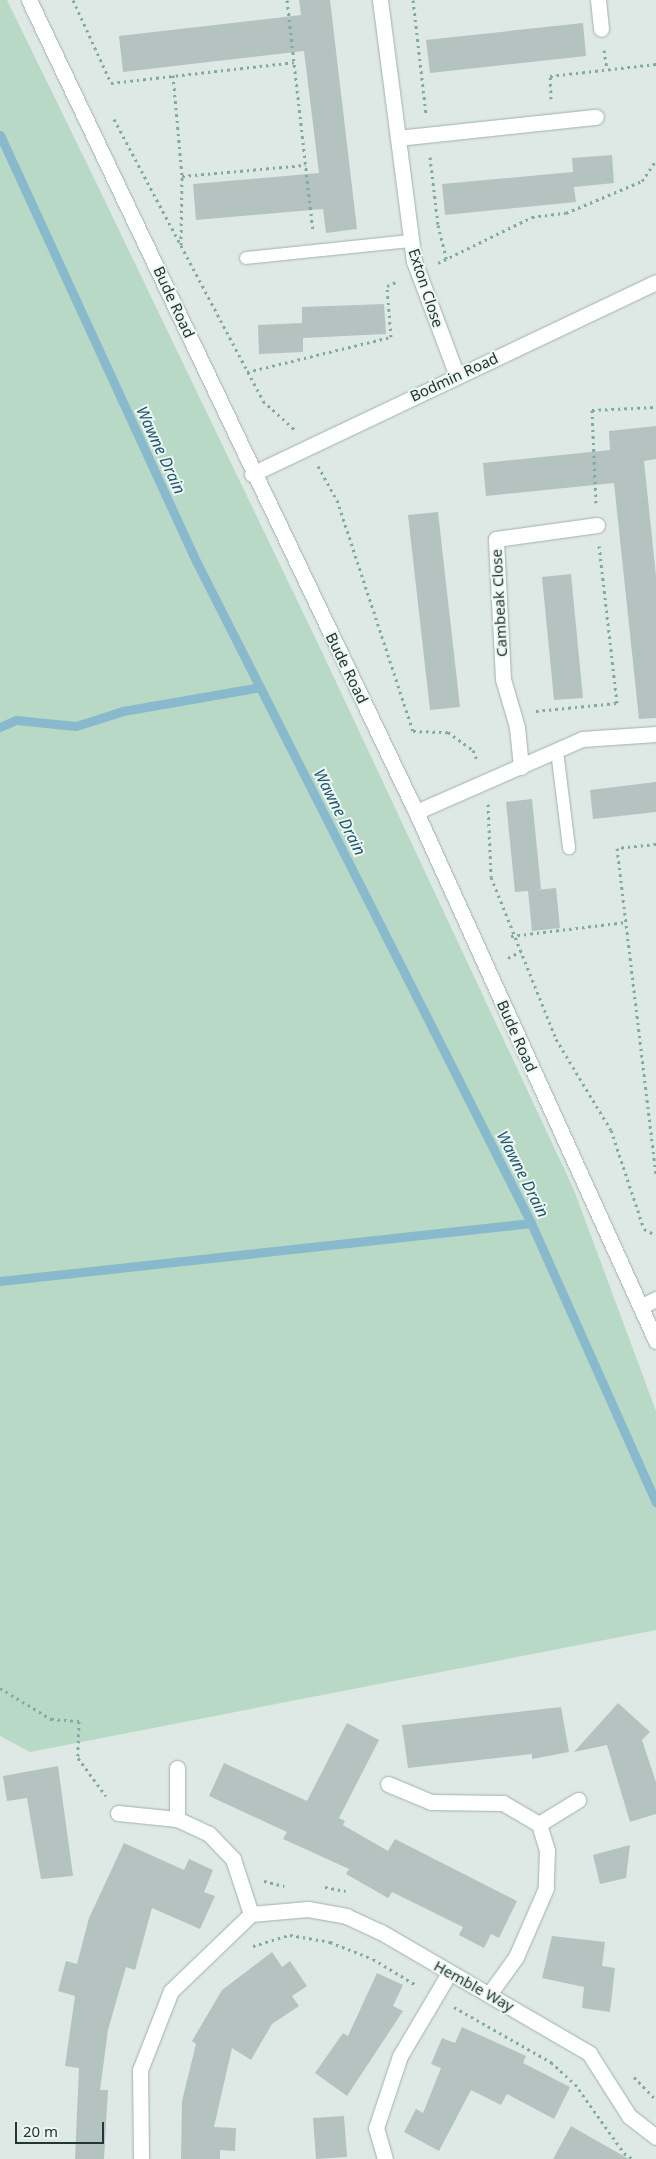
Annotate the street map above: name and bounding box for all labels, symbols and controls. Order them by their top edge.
street label: Exton Close [405,246,447,330]
street label: Bude Road [150,263,198,341]
street label: Bodmin Road [407,349,501,405]
water label: Wawne Drain [132,403,190,497]
street label: Cambeak Close [487,549,511,657]
street label: Bude Road [322,630,372,706]
water label: Wawne Drain [310,765,370,859]
street label: Bude Road [493,997,541,1075]
water label: Wawne Drain [493,1127,553,1221]
street label: Hemble Way [431,1957,517,2015]
scale bar [18,2112,106,2144]
text: 20 m [23,2121,58,2141]

